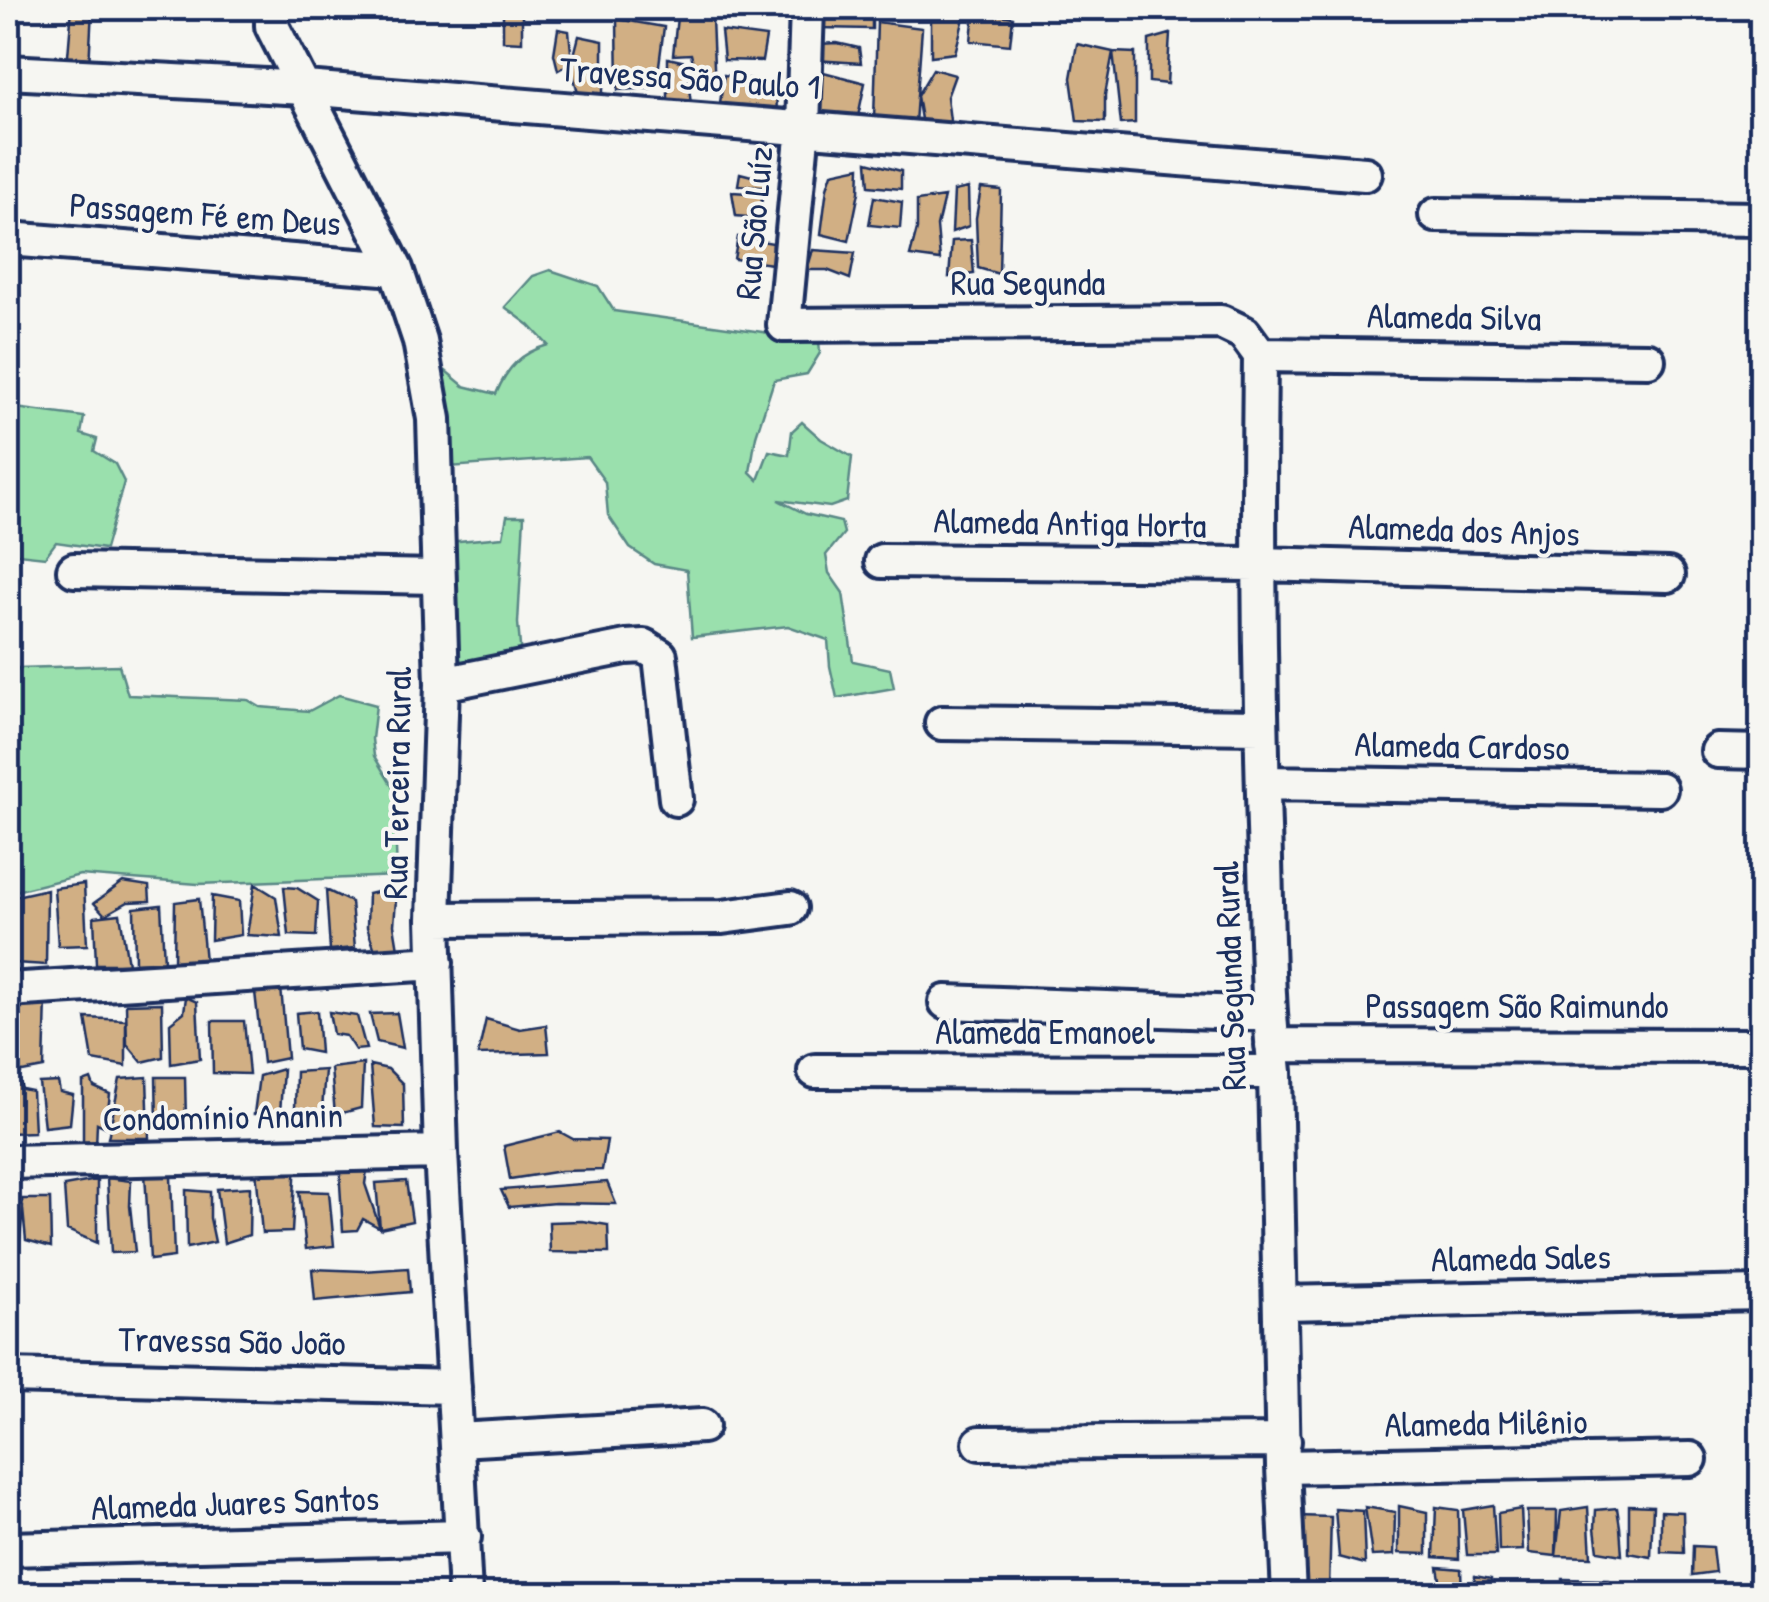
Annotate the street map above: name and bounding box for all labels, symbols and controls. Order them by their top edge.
street label: Travessa São Paulo 1 [558,45,822,110]
street label: Rua São Luíz [723,144,784,301]
street label: Passagem Fé em Deus [68,181,342,246]
street label: Rua Segunda [951,259,1105,306]
street label: Alameda Silva [1367,291,1542,342]
street label: Alameda Antiga Horta [933,497,1207,548]
street label: Alameda dos Anjos [1348,502,1580,557]
street label: Rua Terceira Rural [371,666,422,900]
street label: Alameda Cardoso [1354,720,1570,771]
street label: Rua Segunda Rural [1202,860,1257,1091]
street label: Passagem São Raimundo [1365,982,1669,1029]
street label: Alameda Emanoel [935,1008,1155,1055]
street label: Condomínio Ananin [102,1091,344,1142]
street label: Alameda Sales [1431,1232,1611,1283]
street label: Travessa São João [118,1315,346,1366]
street label: Alameda Milênio [1384,1397,1588,1448]
street label: Alameda Juares Santos [90,1474,380,1531]

